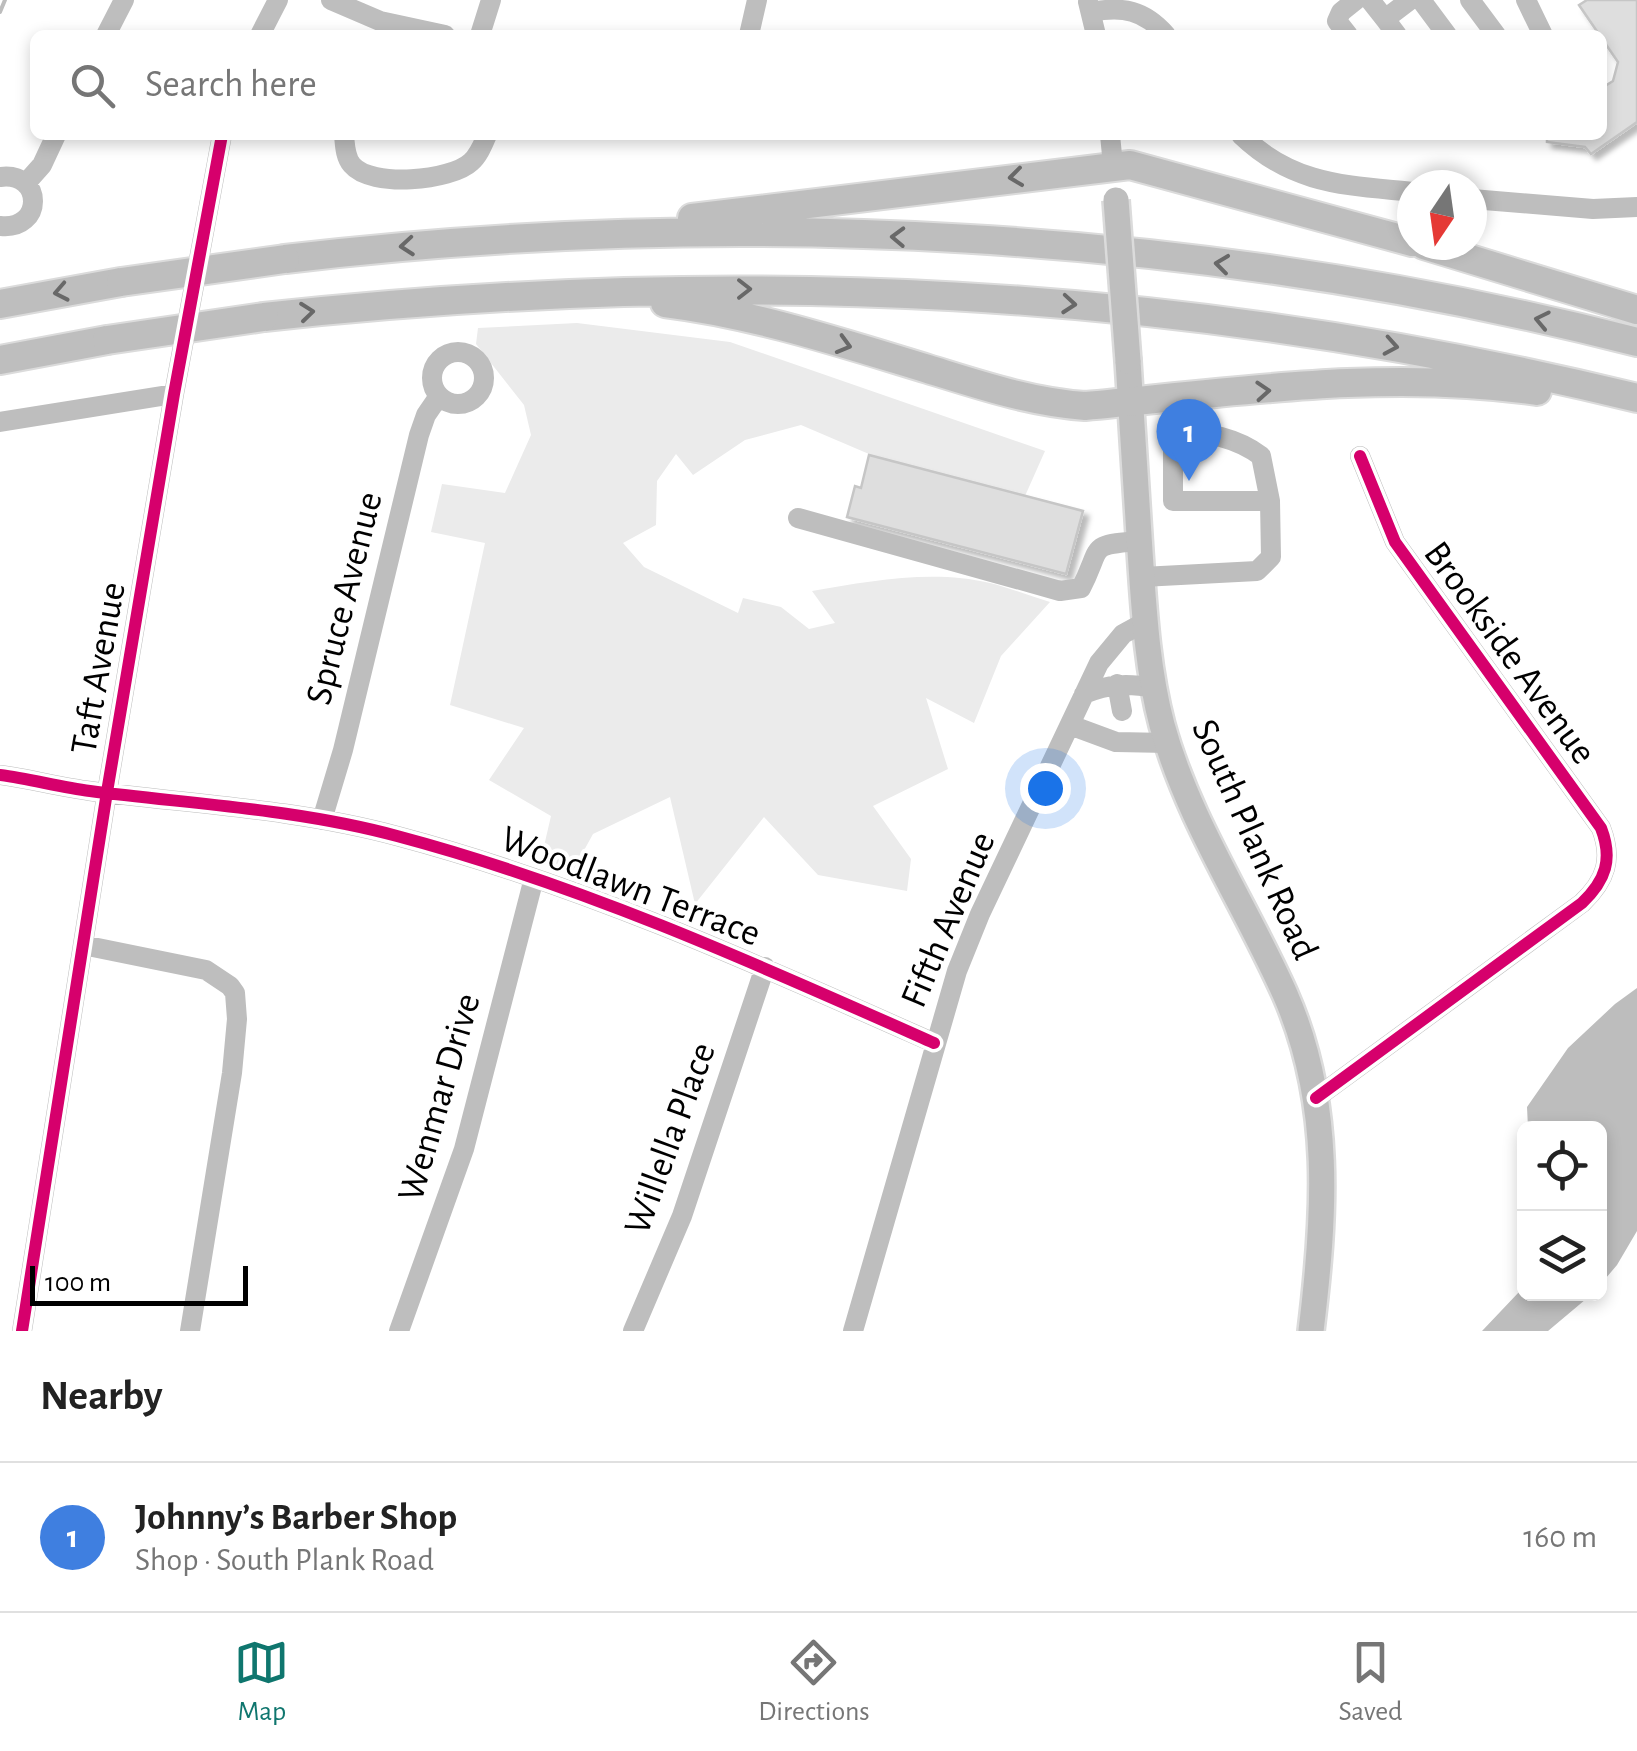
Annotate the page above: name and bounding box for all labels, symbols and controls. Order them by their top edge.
search box [30,30,1607,140]
icon: search [65,58,120,113]
text: Search here [145,66,317,104]
one-way arrow [1008,166,1024,187]
north arrow [1397,170,1487,260]
one-way arrow [890,226,906,247]
one-way arrow [399,235,415,257]
one-way arrow [1214,254,1230,275]
one-way arrow [736,278,752,299]
one-way arrow [52,281,69,302]
one-way arrow [1061,292,1077,314]
one-way arrow [299,302,315,323]
one-way arrow [1534,311,1551,332]
one-way arrow [835,333,852,354]
one-way arrow [1382,335,1399,356]
one-way arrow [1255,380,1271,402]
pin: 1 [1156,398,1222,481]
street label: Spruce Avenue [300,488,390,709]
street label: Brookside Avenue [1416,535,1602,771]
street label: Taft Avenue [65,579,133,757]
street label: South Plank Road [1184,714,1324,966]
your location [1020,763,1071,814]
street label: Woodlawn Terrace [495,820,765,954]
street label: Fifth Avenue [895,827,1003,1013]
street label: Wenmar Drive [392,989,488,1206]
street label: Willella Place [619,1038,723,1240]
map controls [1517,1121,1607,1301]
button: locate [1517,1121,1607,1211]
button: layers [1517,1211,1607,1301]
scale bar [30,1261,248,1306]
text: 100 m [45,1269,111,1297]
text: Nearby [40,1375,163,1417]
text: Johnny’s Barber Shop [135,1499,457,1537]
text: 1 [67,1521,78,1553]
text: 160 m [1523,1521,1597,1553]
text: Shop · South Plank Road [135,1544,434,1576]
tab: Map [234,1635,289,1729]
tab: Directions [758,1635,870,1729]
tab: Saved [1339,1635,1403,1729]

